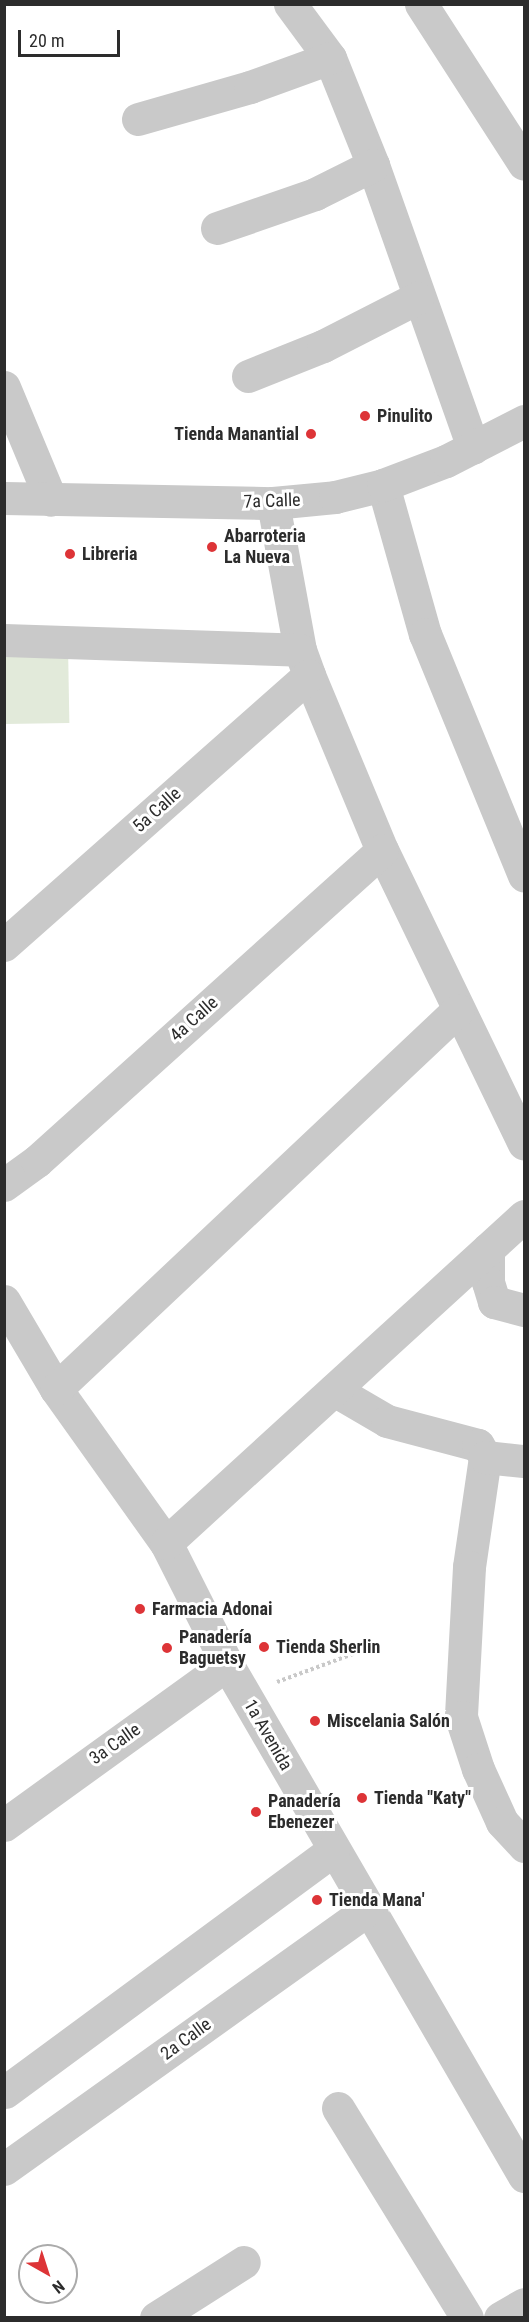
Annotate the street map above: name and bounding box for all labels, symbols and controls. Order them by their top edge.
scale bar [21,18,123,56]
text: 20 m [29,30,64,51]
place label: Pinulito [377,405,433,427]
marker: Pinulito [358,409,372,423]
place label: Tienda Manantial [174,423,299,445]
marker: Tienda Manantial [304,427,318,441]
street label: 7a Calle [243,489,301,513]
place label: Abarroteria La Nueva [224,526,306,568]
marker: Abarroteria La Nueva [205,540,219,554]
place label: Libreria [82,543,137,565]
marker: Libreria [63,547,77,561]
street label: 5a Calle [129,783,185,837]
street label: 4a Calle [166,992,222,1046]
place label: Farmacia Adonai [152,1598,272,1620]
marker: Farmacia Adonai [133,1602,147,1616]
place label: Panadería Baguetsy [179,1627,252,1670]
place label: Tienda Sherlin [276,1636,380,1658]
marker: Tienda Sherlin [257,1640,271,1654]
marker: Panadería Baguetsy [160,1641,174,1655]
street label: 1a Avenida [239,1696,297,1774]
place label: Miscelania Salón [327,1710,450,1732]
marker: Miscelania Salón [308,1714,322,1728]
street label: 3a Calle [85,1719,145,1769]
place label: Tienda "Katy" [374,1787,471,1809]
place label: Panadería Ebenezer [268,1791,341,1834]
marker: Tienda "Katy" [355,1791,369,1805]
marker: Panadería Ebenezer [249,1805,263,1819]
place label: Tienda Mana' [329,1889,425,1911]
marker: Tienda Mana' [310,1893,324,1907]
street label: 2a Calle [157,2013,215,2065]
north arrow [18,2244,78,2304]
text: N [49,2276,68,2297]

